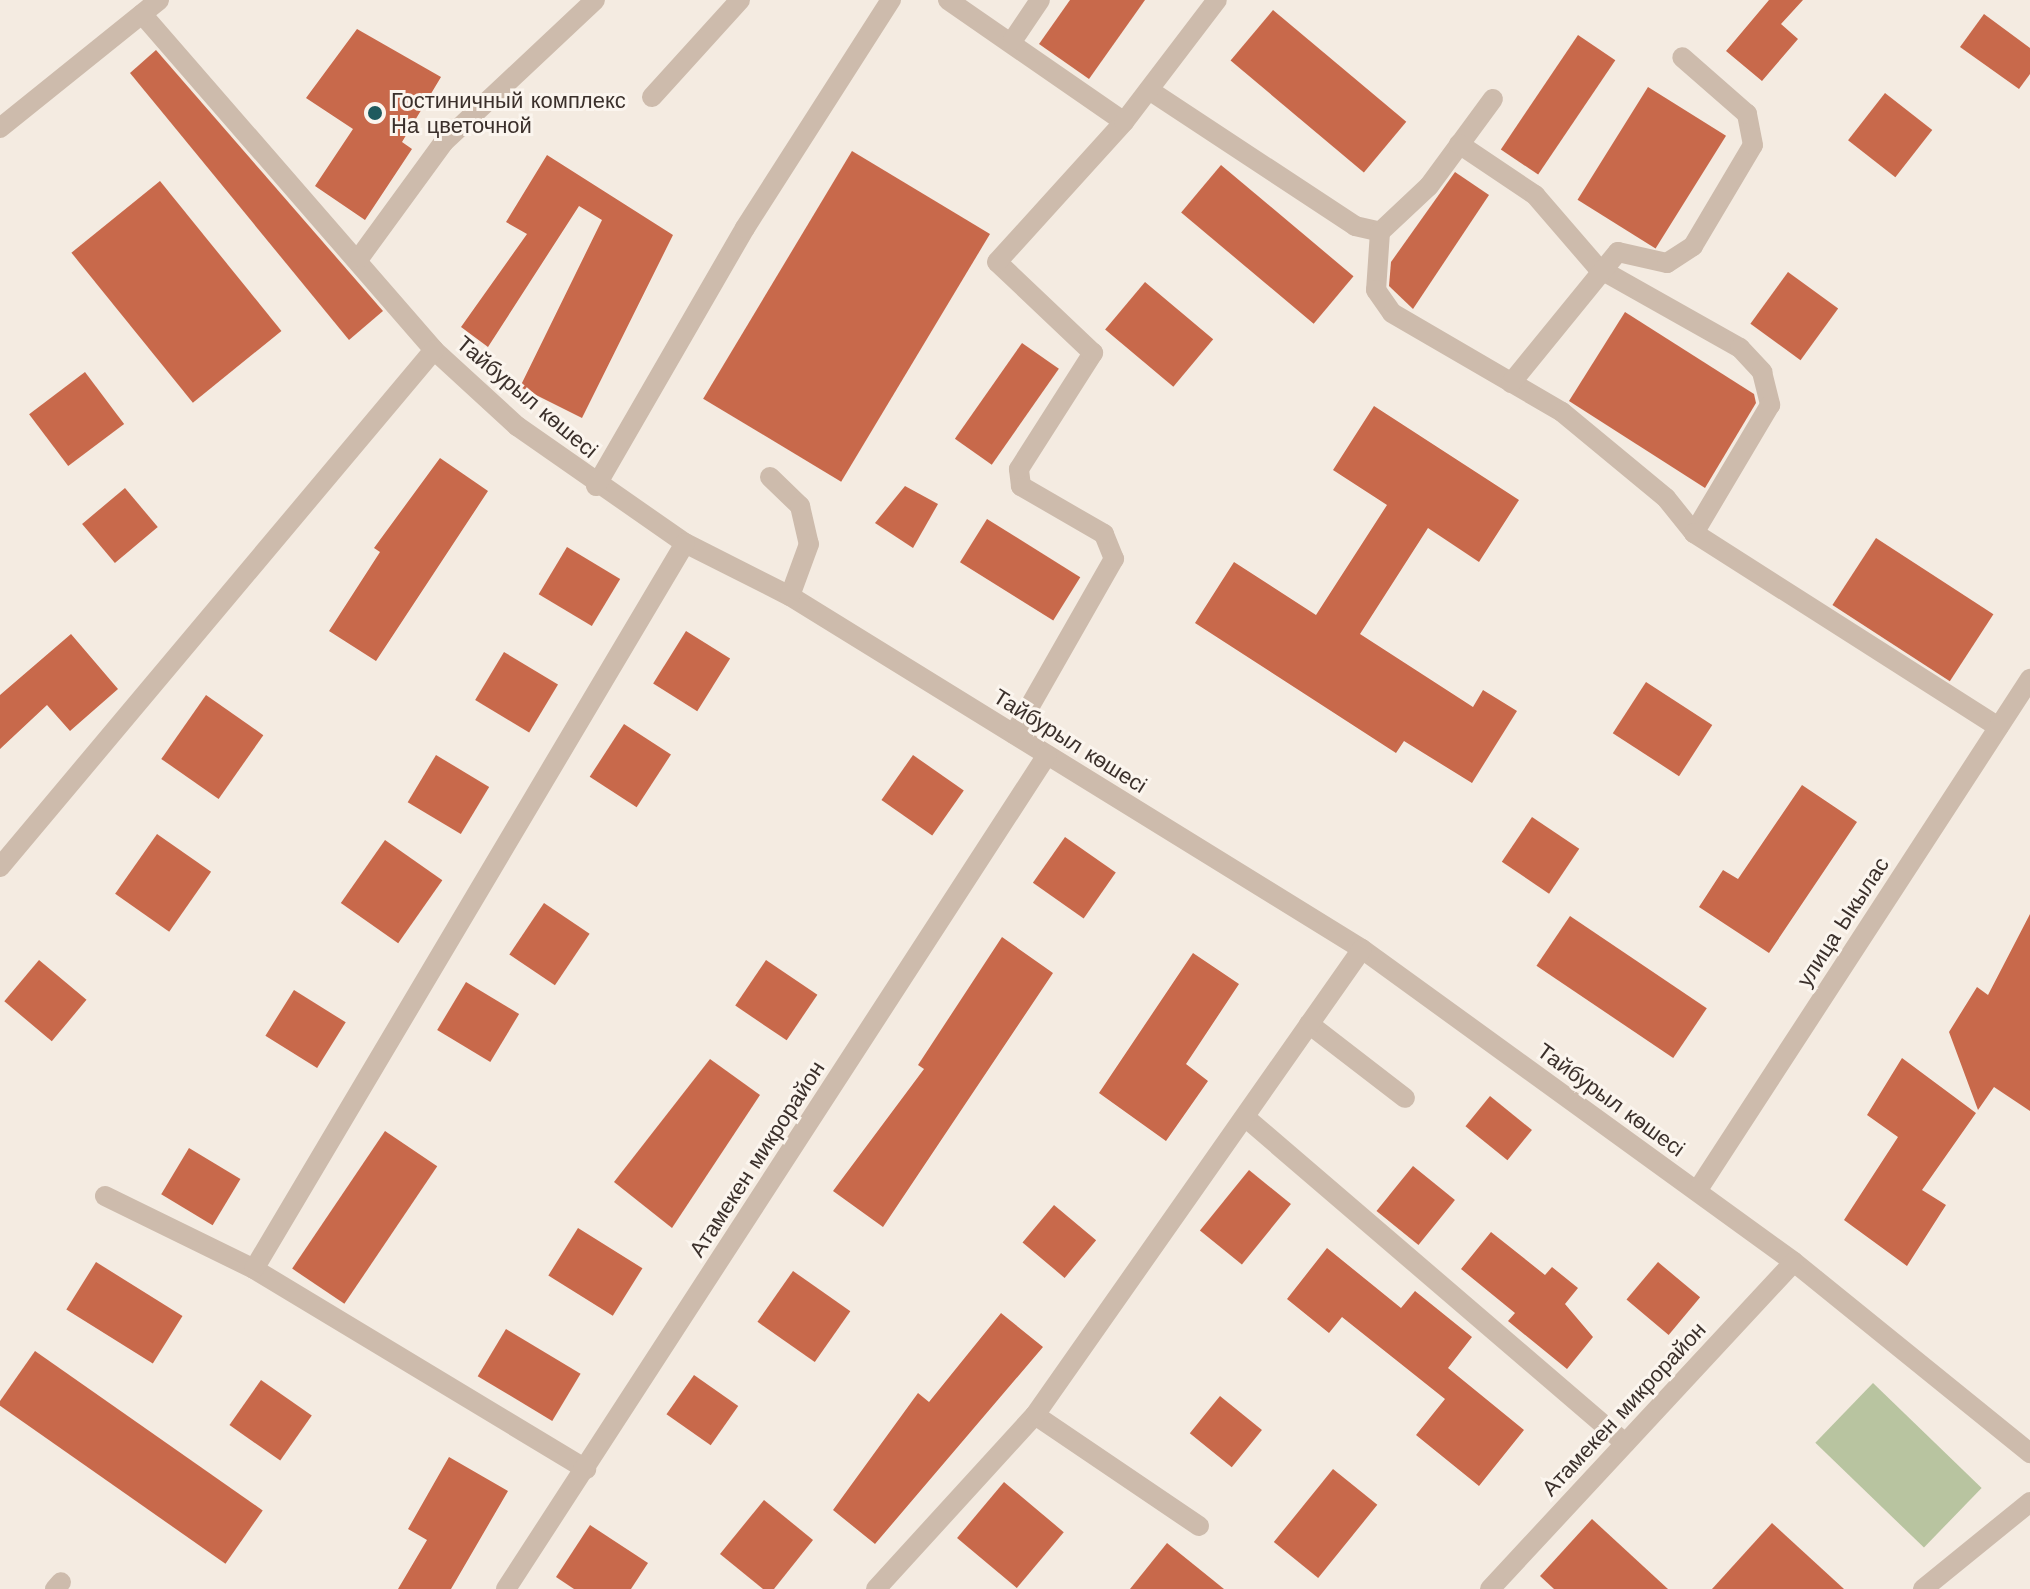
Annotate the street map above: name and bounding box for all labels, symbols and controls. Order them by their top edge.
place label: Гостиничный комплекс На цветочной [391,87,626,138]
marker: Гостиничный комплекс На цветочной [366,104,384,122]
street label: Тайбурыл көшесі [451,330,603,464]
street label: Тайбурыл көшесі [988,683,1152,799]
street label: улица Ыкылас [1791,852,1895,992]
street label: Тайбурыл көшесі [1532,1038,1690,1162]
street label: Атамекен микрорайон [684,1056,830,1262]
street label: Атамекен микрорайон [1537,1317,1711,1501]

